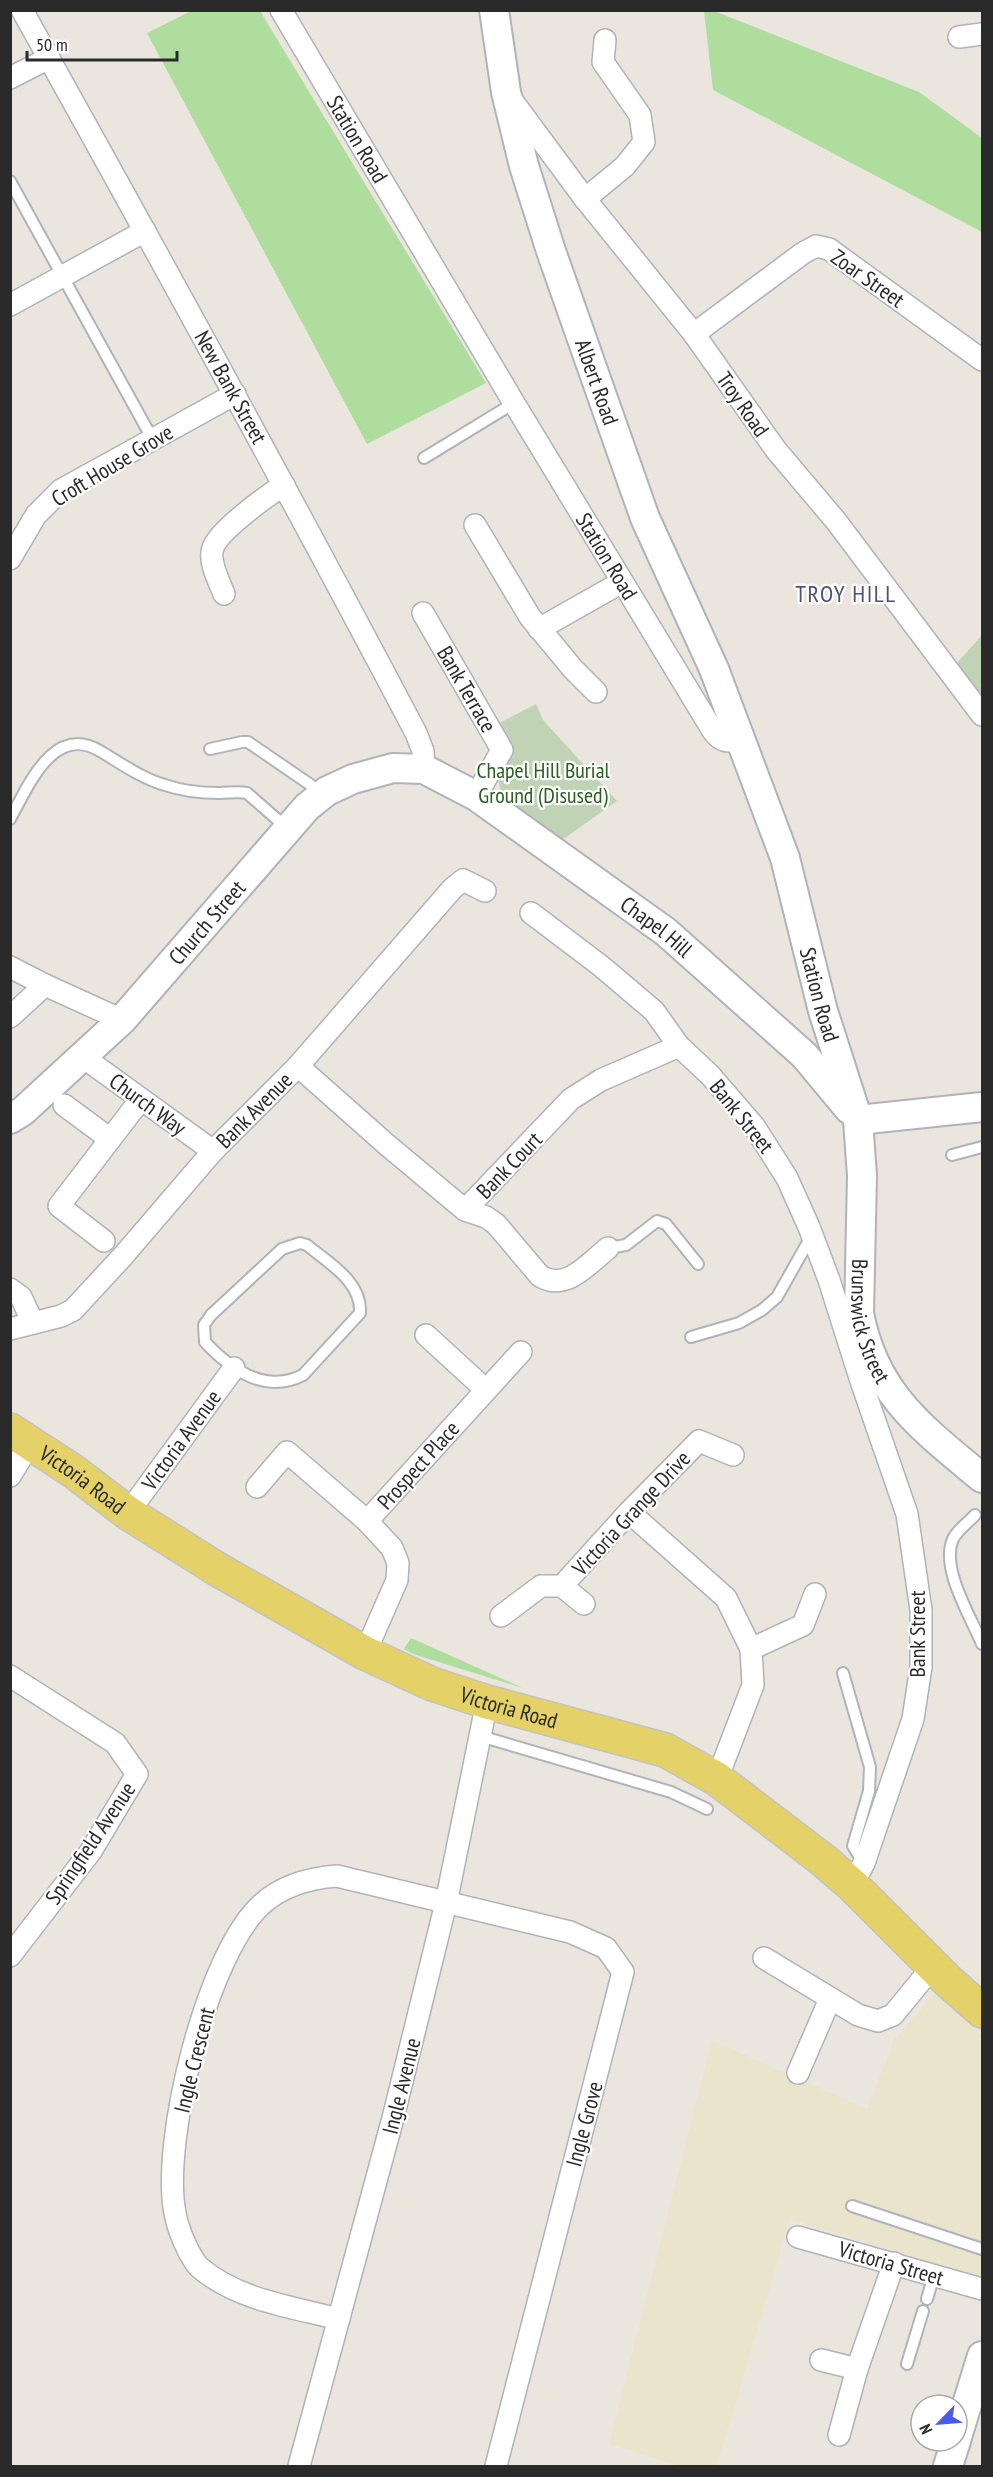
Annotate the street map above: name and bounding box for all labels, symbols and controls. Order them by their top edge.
scale bar [27,24,177,62]
text: 50 m [36,33,68,56]
street label: Station Road [321,90,394,188]
street label: Zoar Street [826,243,910,313]
street label: New Bank Street [188,326,274,448]
street label: Albert Road [569,335,625,429]
street label: Troy Road [711,366,775,442]
street label: Croft House Grove [46,418,178,512]
street label: Station Road [570,508,644,605]
district label: TROY HILL [795,578,897,609]
street label: Bank Terrace [431,641,503,737]
park label: Chapel Hill Burial Ground (Disused) [476,756,610,809]
street label: Church Street [162,874,251,971]
street label: Chapel Hill [615,890,699,964]
street label: Station Road [794,944,846,1045]
street label: Bank Avenue [210,1066,298,1154]
street label: Church Way [104,1067,193,1142]
street label: Bank Street [704,1073,780,1159]
street label: Bank Court [470,1126,548,1204]
street label: Brunswick Street [845,1259,897,1388]
street label: Victoria Avenue [135,1384,227,1497]
street label: Prospect Place [371,1415,465,1515]
street label: Victoria Road [33,1438,131,1520]
street label: Victoria Grange Drive [565,1445,696,1582]
street label: Bank Street [903,1590,931,1678]
street label: Victoria Road [456,1680,561,1734]
street label: Springfield Avenue [39,1776,141,1910]
street label: Ingle Crescent [167,2004,221,2116]
street label: Ingle Avenue [376,2035,426,2137]
street label: Ingle Grove [559,2078,609,2170]
street label: Victoria Street [834,2234,947,2291]
north arrow [909,2393,969,2453]
text: N [915,2421,936,2437]

